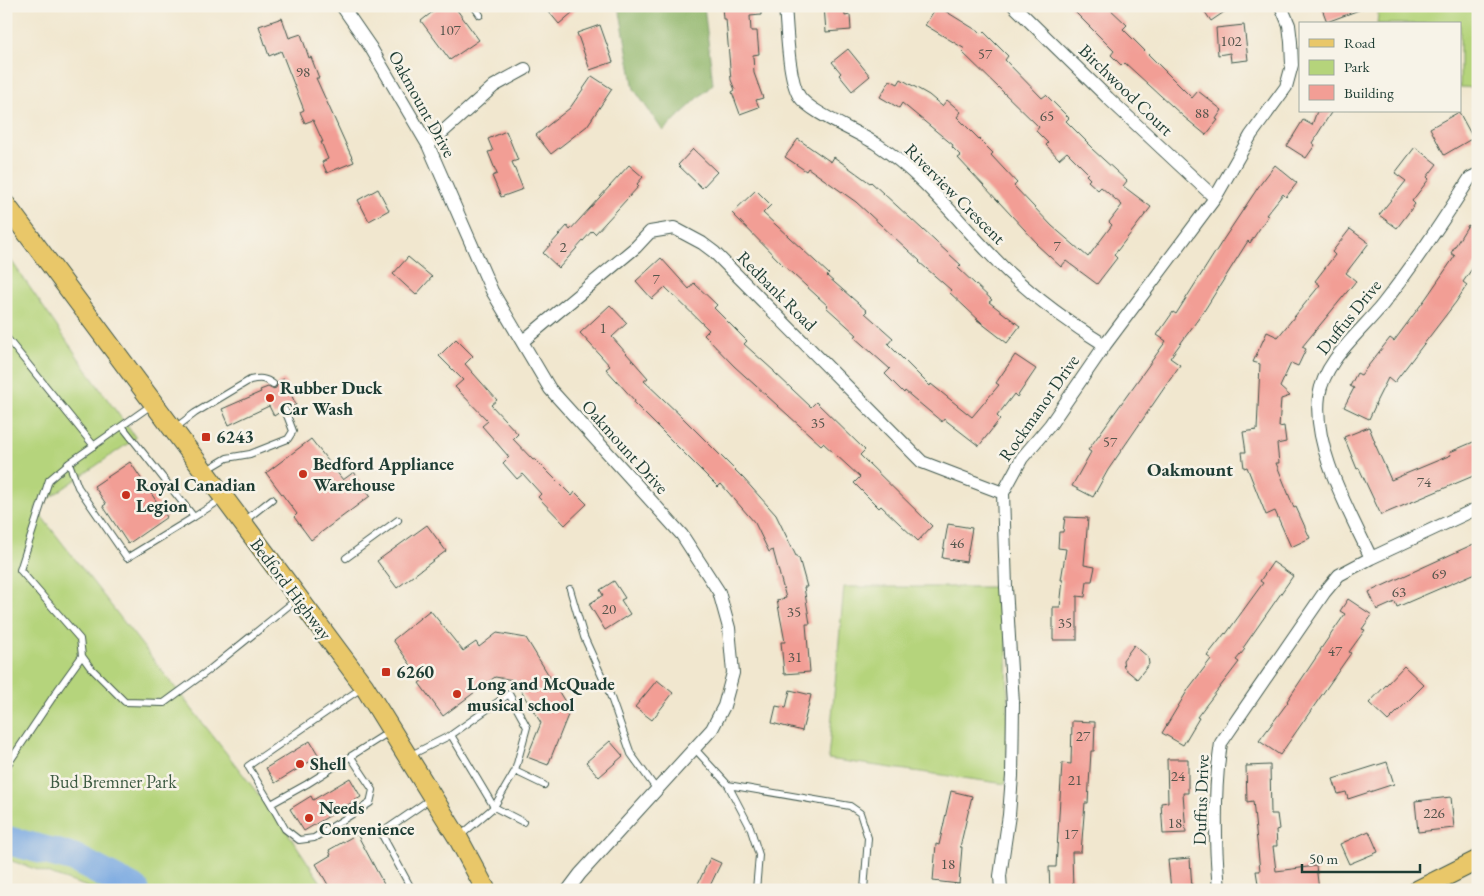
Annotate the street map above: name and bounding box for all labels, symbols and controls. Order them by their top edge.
house number: 107 [439,20,462,39]
legend [1299,22,1462,112]
house number: 102 [1220,31,1243,50]
text: Road [1344,33,1376,52]
street label: Birchwood Court [1074,39,1179,141]
house number: 57 [978,44,993,63]
street label: Oakmount Drive [384,46,461,161]
text: Park [1344,57,1371,76]
house number: 98 [296,62,310,81]
text: Building [1344,83,1394,102]
house number: 88 [1195,103,1209,122]
house number: 65 [1040,106,1054,125]
street label: Riverview Crescent [900,138,1011,249]
house number: 7 [1053,236,1061,255]
house number: 2 [559,237,567,256]
street label: Redbank Road [732,246,823,336]
house number: 7 [652,269,660,288]
street label: Duffus Drive [1311,274,1386,359]
house number: 1 [599,318,607,337]
street label: Rockmanor Drive [993,350,1084,466]
place label: Rubber Duck Car Wash [280,376,384,420]
marker: Rubber Duck Car Wash [264,392,276,404]
street label: Oakmount Drive [577,395,674,499]
house number: 35 [811,413,825,432]
place label: 6243 [216,425,254,448]
marker: 6243 [200,431,212,443]
house number: 57 [1103,432,1118,451]
place label: Bedford Appliance Warehouse [313,452,455,496]
district label: Oakmount [1147,457,1233,482]
marker: Bedford Appliance Warehouse [297,468,309,480]
house number: 74 [1417,472,1432,491]
place label: Royal Canadian Legion [136,473,256,517]
marker: Royal Canadian Legion [120,489,132,501]
street label: Bedford Highway [245,533,337,644]
house number: 46 [950,533,964,552]
house number: 69 [1432,564,1446,583]
house number: 63 [1392,582,1406,601]
house number: 20 [602,599,616,618]
house number: 35 [787,602,801,621]
house number: 35 [1058,613,1072,632]
house number: 47 [1328,641,1343,660]
house number: 31 [788,647,802,666]
place label: 6260 [396,660,435,683]
marker: 6260 [380,666,392,678]
place label: Long and McQuade musical school [467,672,615,716]
marker: Long and McQuade musical school [451,688,463,700]
house number: 27 [1076,726,1091,745]
place label: Shell [310,752,347,775]
street label: Duffus Drive [1187,754,1214,846]
marker: Shell [294,758,306,770]
house number: 24 [1171,766,1186,785]
park label: Bud Bremner Park [49,770,177,793]
house number: 21 [1068,770,1082,789]
place label: Needs Convenience [319,796,415,840]
house number: 226 [1423,803,1445,822]
marker: Needs Convenience [303,812,315,824]
house number: 18 [1168,813,1182,832]
house number: 17 [1064,824,1079,843]
scale bar [1302,841,1419,873]
text: 50 m [1309,849,1338,868]
house number: 18 [941,854,955,873]

